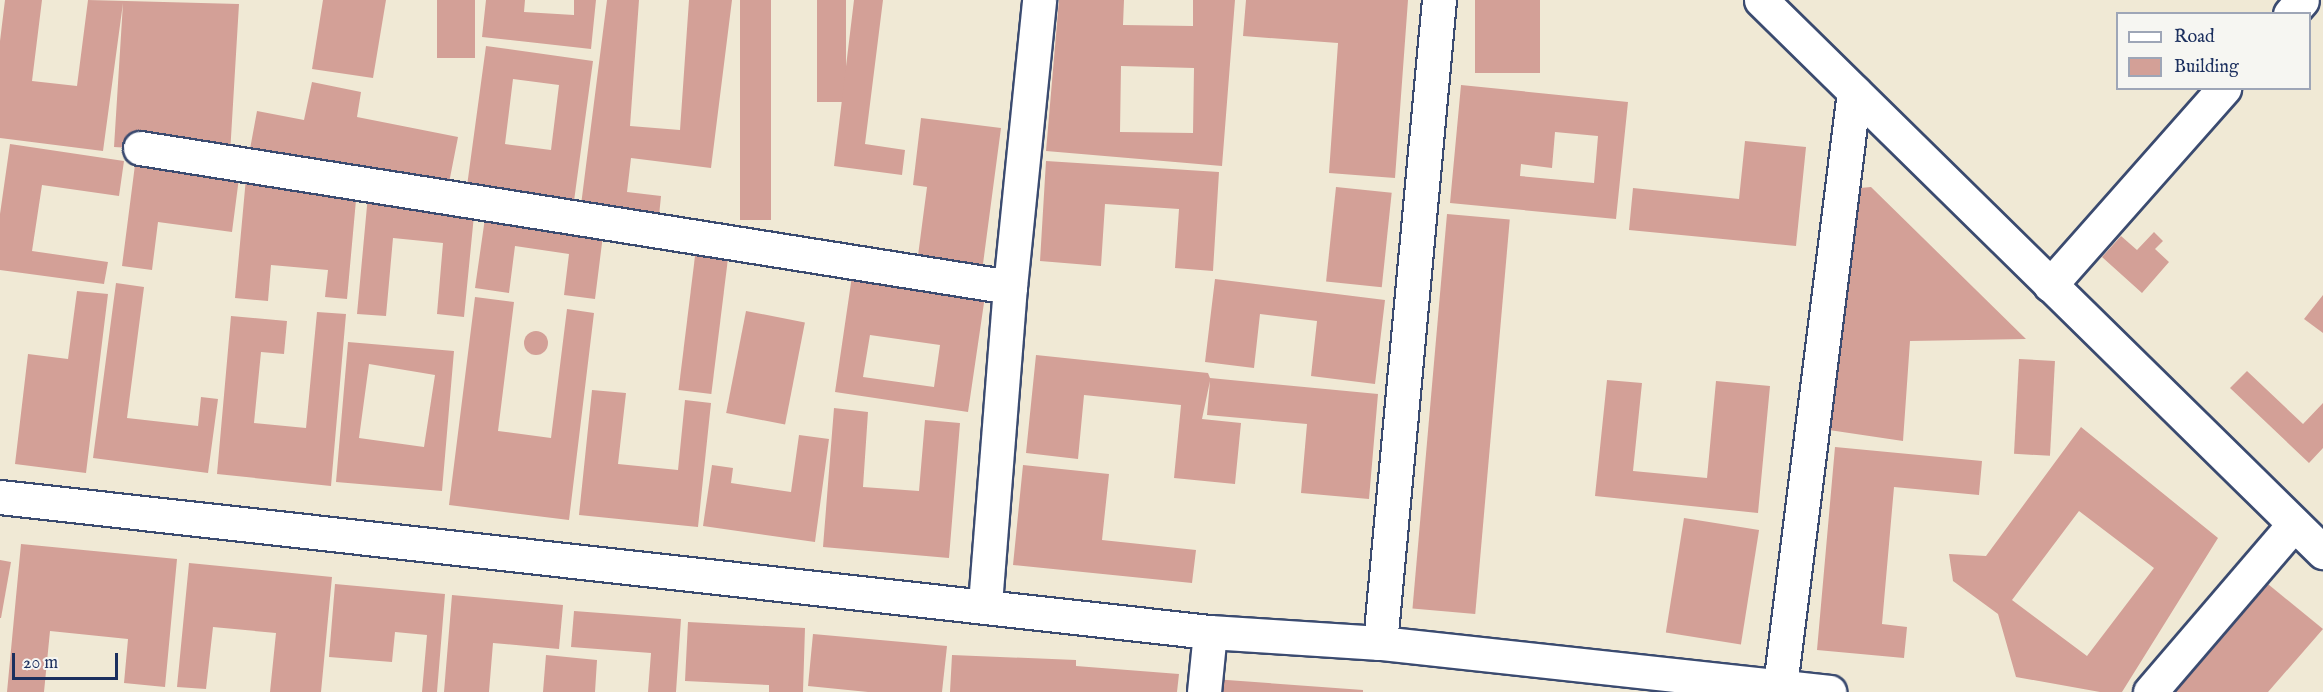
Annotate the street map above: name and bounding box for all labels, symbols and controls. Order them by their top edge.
legend [2116,12,2311,90]
text: Road [2174,26,2215,49]
text: Building [2174,56,2239,79]
scale bar [15,641,122,679]
text: 20 m [23,652,58,675]

